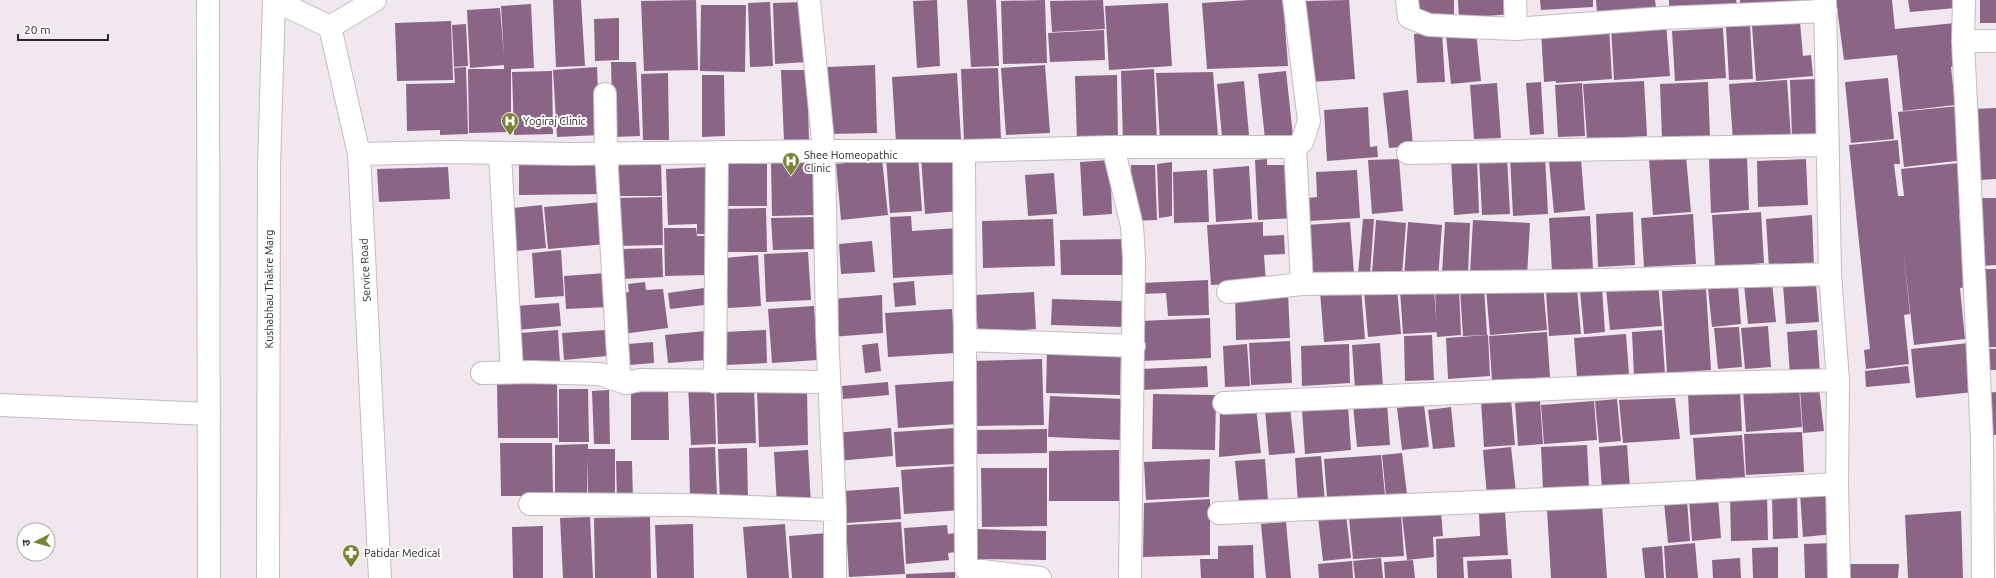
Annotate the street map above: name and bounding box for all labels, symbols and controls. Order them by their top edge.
scale bar [18,16,108,42]
text: 20 m [24,23,51,36]
hospital icon: Yogiraj Clinic [500,111,520,136]
place label: Yogiraj Clinic [523,115,586,127]
place label: Shee Homeopathic Clinic [804,149,897,174]
hospital icon: Shee Homeopathic Clinic [781,151,801,176]
street label: Kushabhau Thakre Marg [263,230,275,348]
street label: Service Road [357,238,373,302]
north arrow [16,522,56,562]
text: उ [20,539,32,547]
pharmacy icon: Patidar Medical [341,543,361,568]
place label: Patidar Medical [364,547,440,559]

